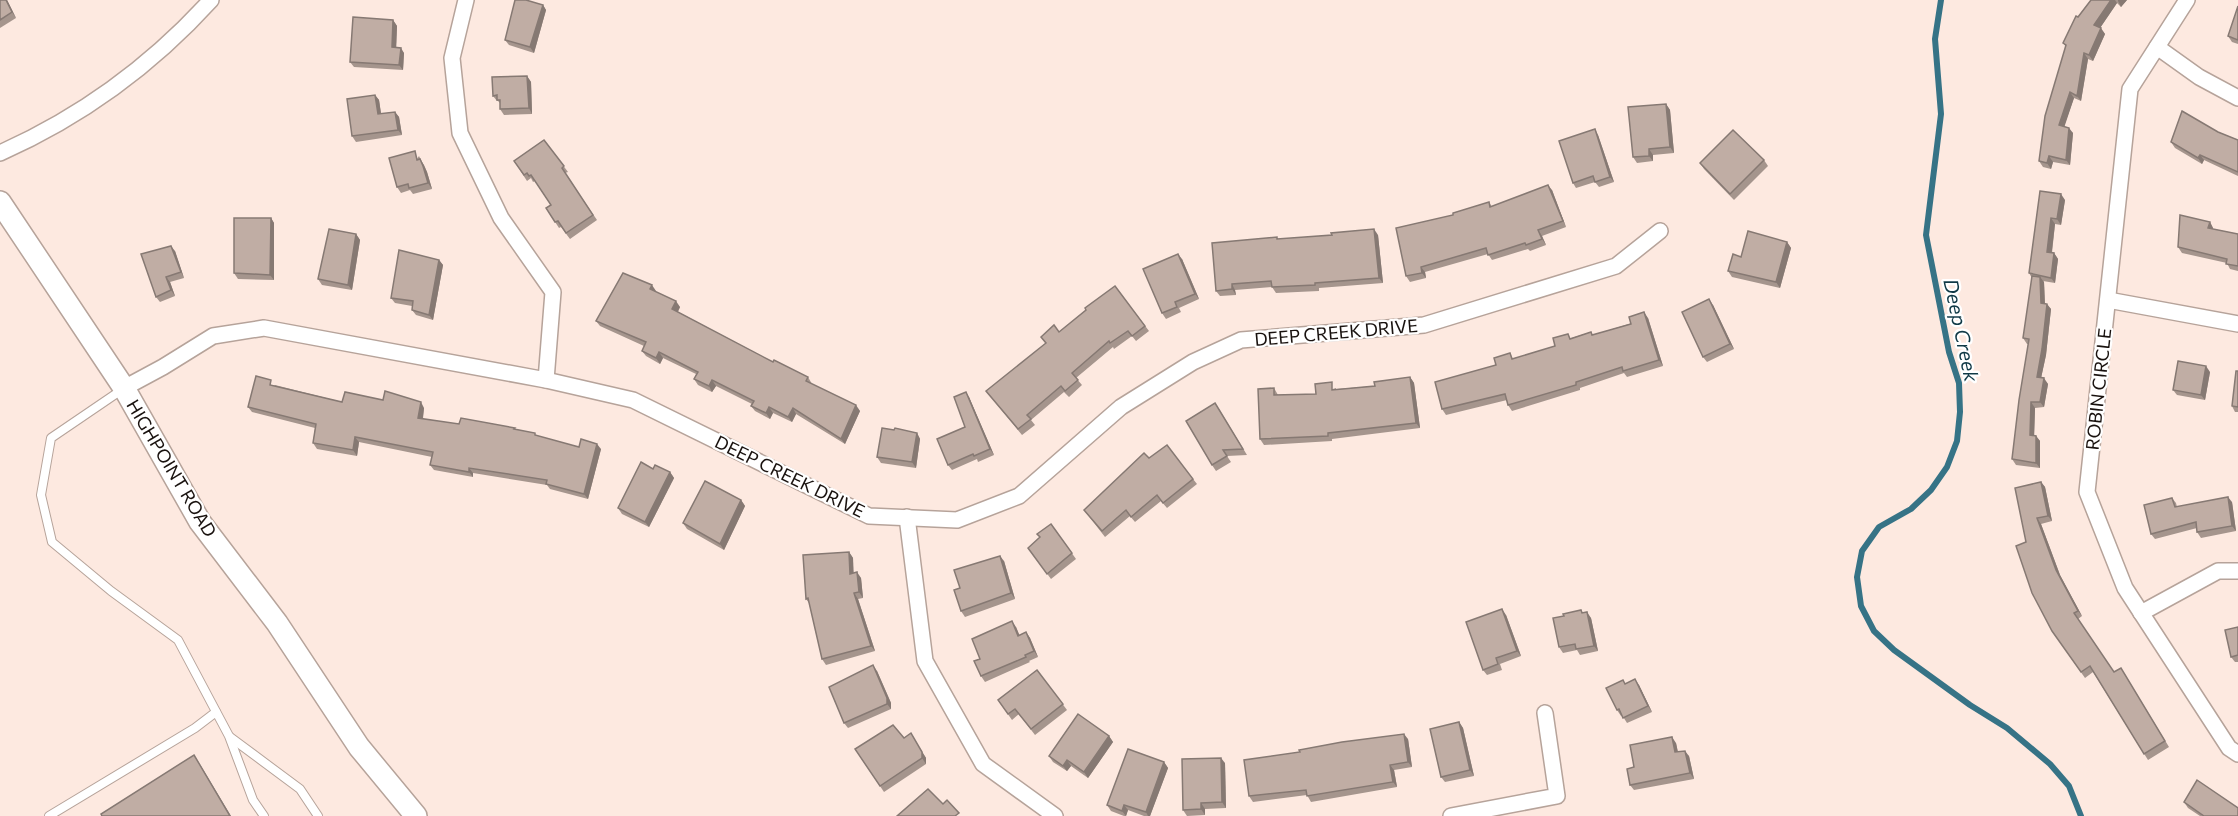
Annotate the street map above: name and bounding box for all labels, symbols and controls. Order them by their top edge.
water label: Deep Creek [1939,276,1985,385]
street label: DEEP CREEK DRIVE [1253,314,1419,350]
street label: ROBIN CIRCLE [2081,327,2115,451]
street label: HIGHPOINT ROAD [122,395,222,541]
street label: DEEP CREEK DRIVE [711,430,869,522]

